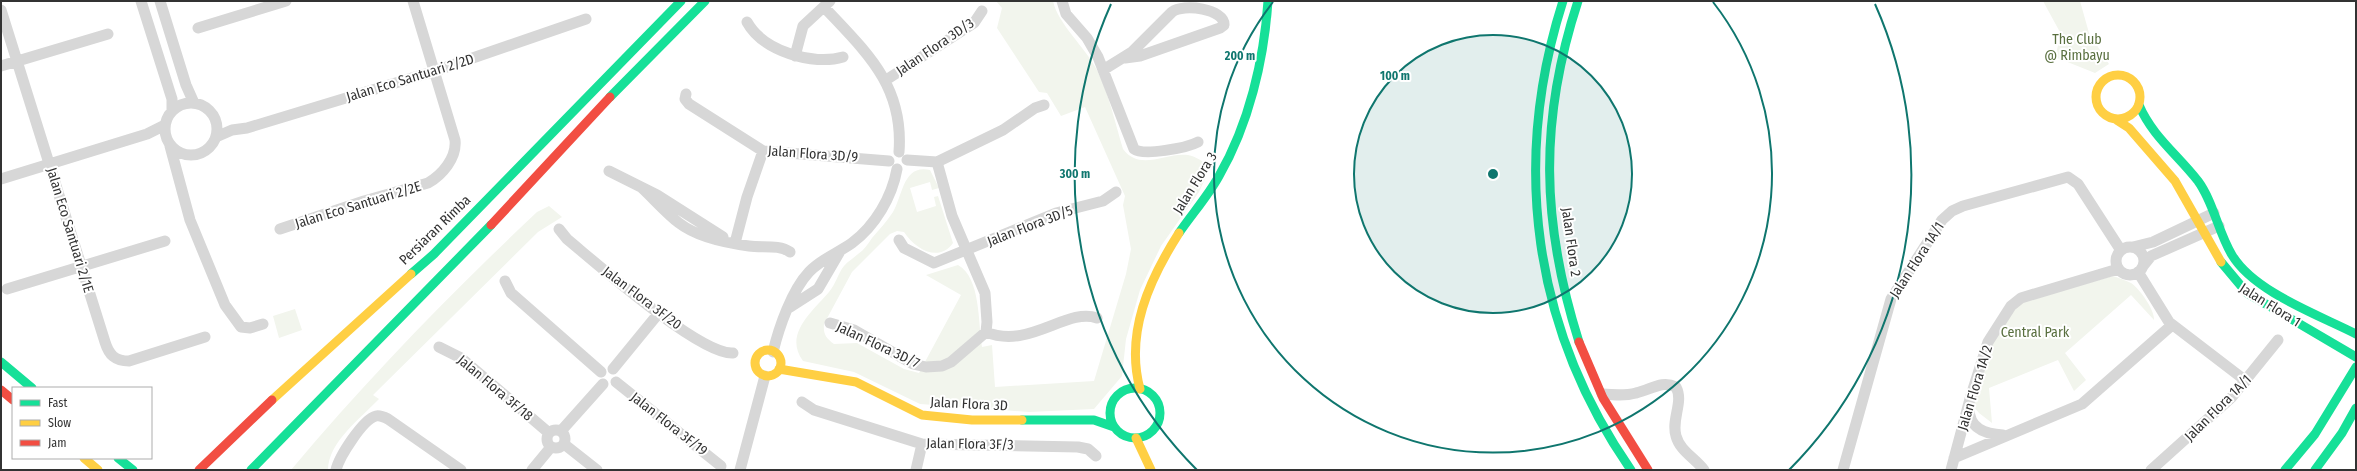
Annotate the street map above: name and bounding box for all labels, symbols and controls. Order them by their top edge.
street label: Jalan Flora 3D/3 [893,15,977,79]
park label: The Club @ Rimbayu [2044,31,2110,64]
text: 200 m [1224,49,1255,63]
street label: Jalan Eco Santuari 2/2D [344,51,476,105]
text: 100 m [1380,69,1410,83]
street label: Jalan Flora 3D/9 [767,142,859,166]
street label: Jalan Flora 3 [1169,149,1221,217]
street label: Jalan Eco Santuari 2/1E [43,165,97,295]
text: 300 m [1059,167,1090,181]
centre of rings [1486,167,1500,181]
street label: Jalan Eco Santuari 2/2E [293,178,423,232]
street label: Persiaran Rimba [396,192,474,268]
street label: Jalan Flora 3D/5 [985,202,1075,250]
street label: Jalan Flora 2 [1558,206,1584,278]
street label: Jalan Flora 1A/1 [1886,219,1948,301]
street label: Jalan Flora 3F/20 [599,263,685,333]
street label: Jalan Flora 1 [2236,280,2304,330]
street label: Jalan Flora 3D/7 [834,318,923,372]
park label: Central Park [2001,324,2070,341]
street label: Jalan Flora 1A/2 [1954,343,1996,433]
street label: Jalan Flora 3F/18 [454,352,536,424]
street label: Jalan Flora 1A/1 [2181,371,2255,445]
legend [12,387,152,459]
street label: Jalan Flora 3F/19 [627,389,711,459]
street label: Jalan Flora 3D [930,393,1008,415]
text: Fast [48,396,67,410]
text: Slow [48,416,71,430]
street label: Jalan Flora 3F/3 [926,435,1014,453]
text: Jam [48,436,66,450]

